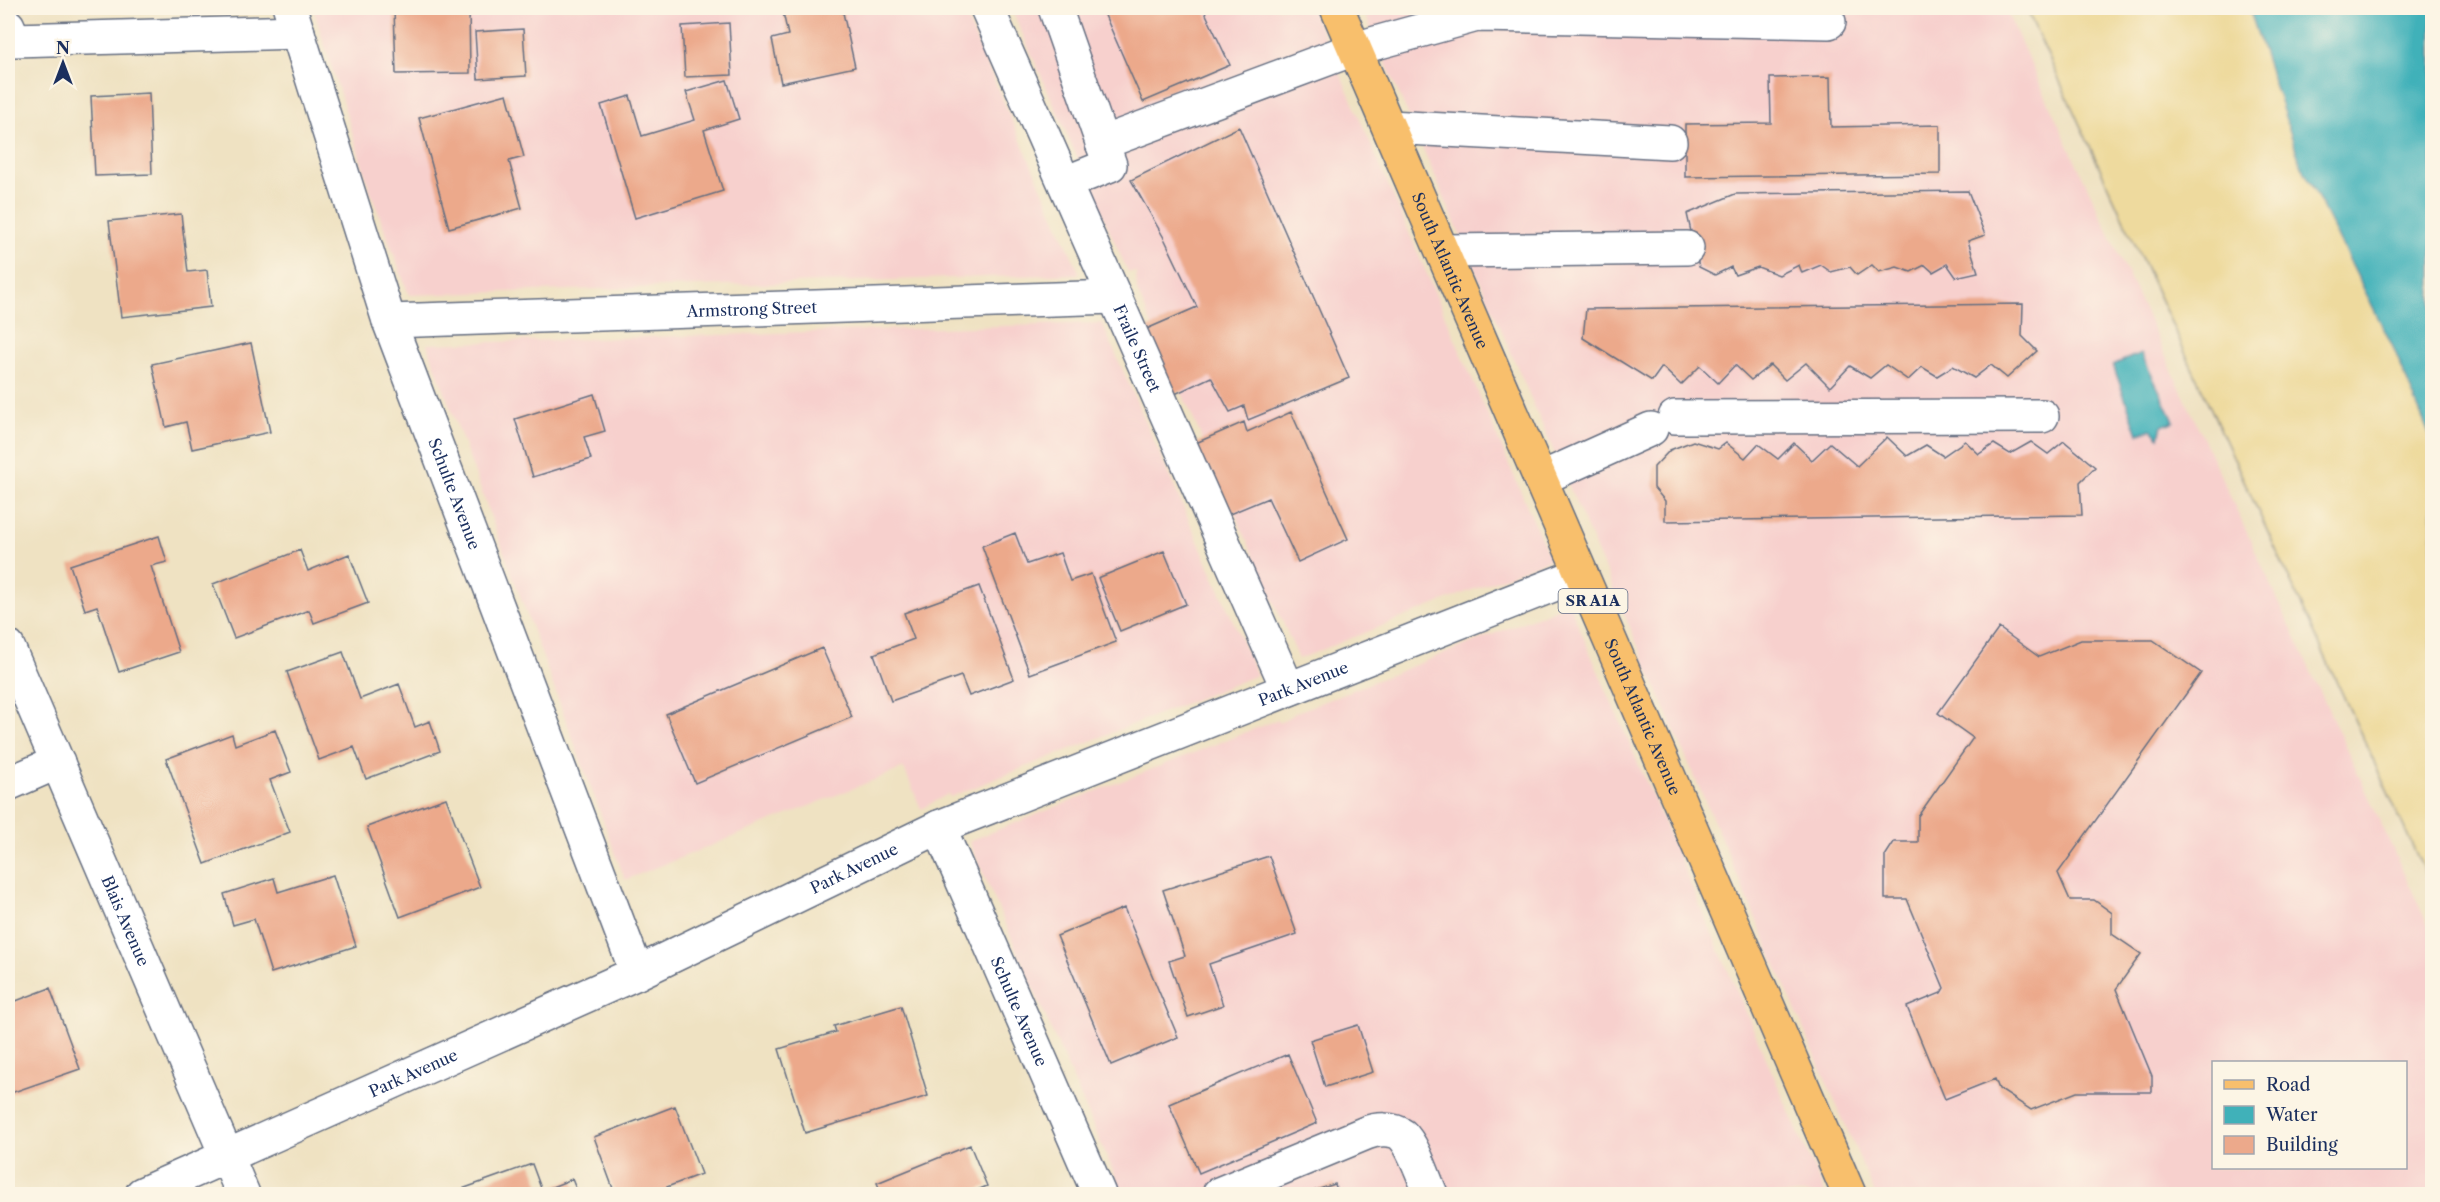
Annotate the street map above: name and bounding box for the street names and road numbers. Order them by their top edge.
street label: South Atlantic Avenue [1408,189,1493,352]
street label: Armstrong Street [685,297,818,321]
street label: Fraile Street [1109,301,1166,395]
street label: Schulte Avenue [424,435,485,552]
road number: SR A1A [1558,589,1628,613]
street label: South Atlantic Avenue [1600,635,1686,798]
street label: Park Avenue [1255,657,1351,710]
street label: Park Avenue [807,838,901,898]
street label: Blais Avenue [97,872,154,969]
street label: Schulte Avenue [987,953,1052,1069]
street label: Park Avenue [366,1044,461,1101]

